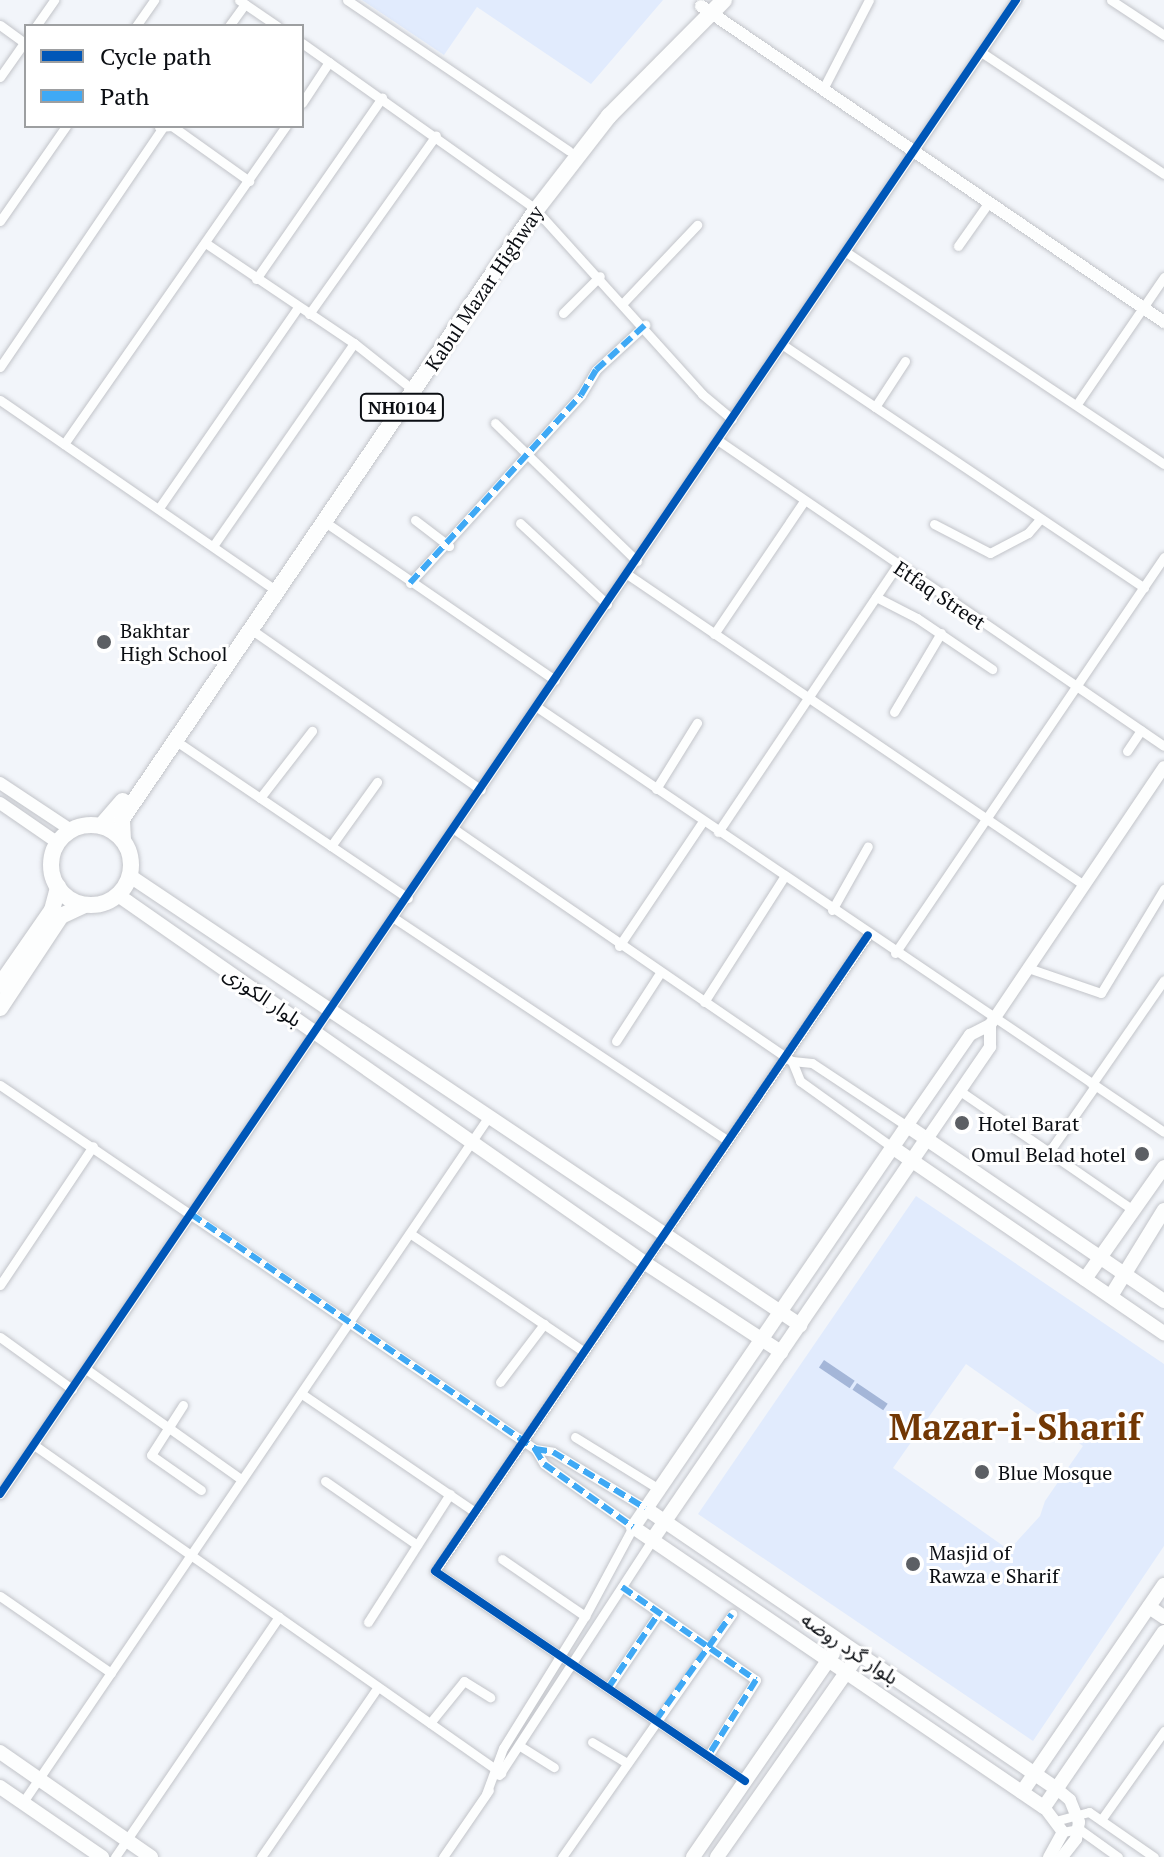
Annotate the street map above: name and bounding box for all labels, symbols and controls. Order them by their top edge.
legend [24,24,304,128]
text: Cycle path [100,40,211,72]
text: Path [100,80,149,112]
street label: Kabul Mazar Highway [420,201,548,375]
road number: NH0104 [358,393,446,421]
street label: Etfaq Street [890,556,990,634]
place label: Bakhtar High School [120,618,228,665]
marker: Bakhtar High School [95,633,113,651]
street label: بلوار الکوزی [219,960,307,1032]
place label: Hotel Barat [978,1111,1079,1135]
marker: Hotel Barat [953,1114,971,1132]
place label: Omul Belad hotel [971,1142,1126,1166]
marker: Omul Belad hotel [1133,1145,1151,1163]
district label: Mazar-i-Sharif [889,1405,1141,1449]
place label: Blue Mosque [998,1460,1112,1484]
marker: Blue Mosque [973,1463,991,1481]
place label: Masjid of Rawza e Sharif [929,1540,1059,1587]
marker: Masjid of Rawza e Sharif [904,1555,922,1573]
street label: بلوار گرد روضه [797,1607,903,1689]

